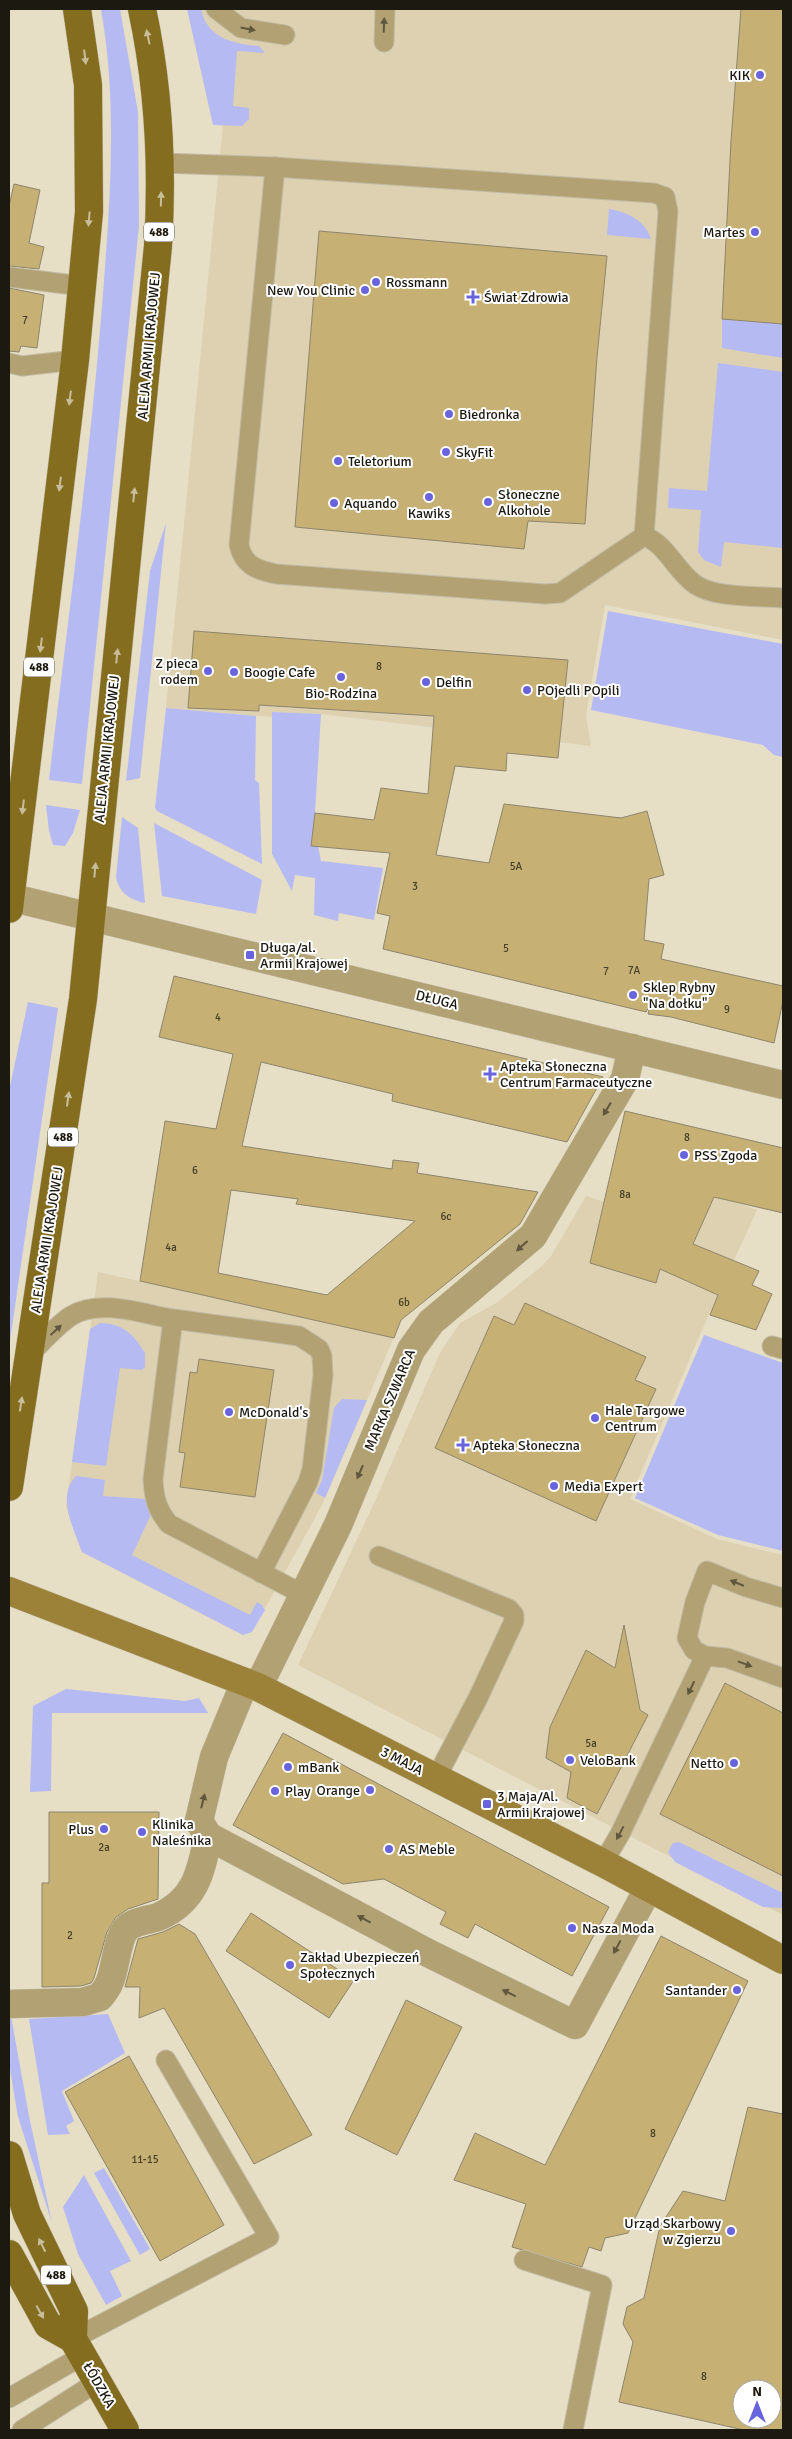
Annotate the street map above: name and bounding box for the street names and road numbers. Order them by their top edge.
road number: 488 [144,222,174,242]
street label: ALEJA ARMII KRAJOWEJ [134,272,164,420]
road number: 488 [24,658,54,676]
street label: ALEJA ARMII KRAJOWEJ [91,675,123,823]
street label: DŁUGA [414,987,460,1014]
road number: 488 [48,1128,78,1146]
street label: ALEJA ARMII KRAJOWEJ [27,1166,67,1314]
street label: MARKA SZWARCA [361,1346,419,1453]
street label: 3 MAJA [378,1743,426,1779]
road number: 488 [41,2266,71,2284]
street label: ŁÓDZKA [79,2359,119,2411]

